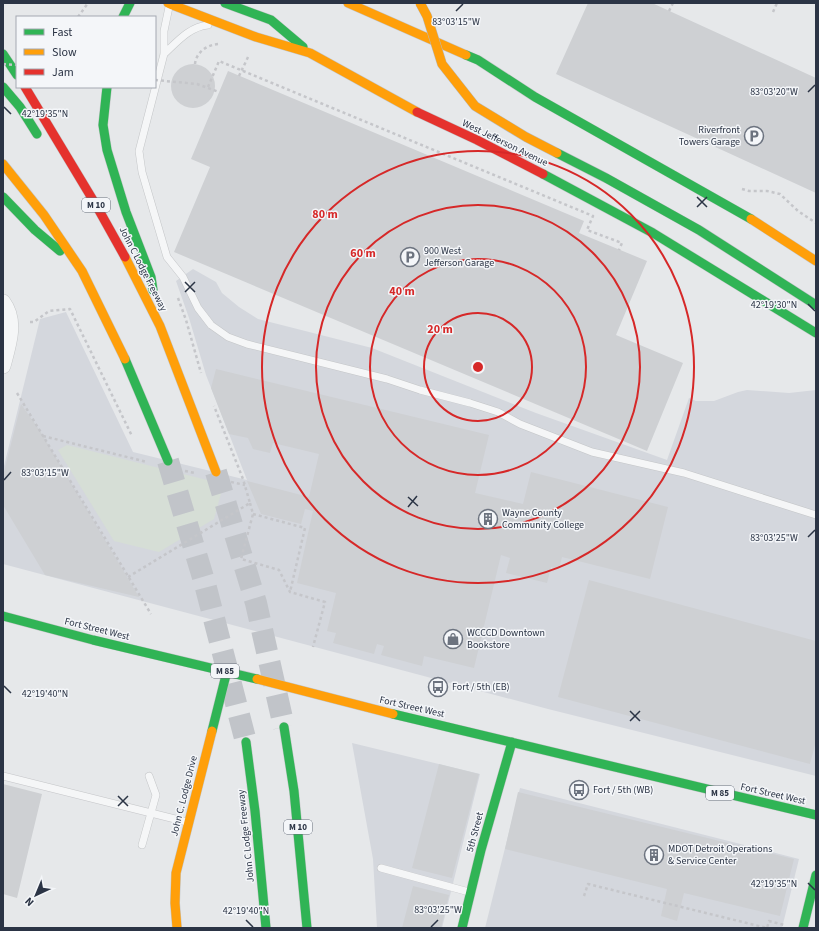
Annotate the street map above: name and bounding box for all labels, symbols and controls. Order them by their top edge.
text: 83°03'15"W [432,15,480,29]
legend [16,16,156,88]
text: Fast [52,24,72,41]
text: Slow [52,44,77,61]
text: Jam [52,64,74,81]
text: 83°03'20"W [750,85,798,99]
text: 42°19'35"N [22,107,68,121]
street label: West Jefferson Avenue [460,116,550,170]
place label: Riverfront Towers Garage [679,123,741,149]
parking icon: Riverfront Towers Garage [743,125,765,147]
road number: M 10 [82,198,110,212]
text: 80 m [312,206,338,223]
street label: John C Lodge Freeway [116,224,171,314]
place label: 900 West Jefferson Garage [424,244,494,270]
text: 60 m [350,245,376,262]
parking icon: 900 West Jefferson Garage [399,246,421,268]
text: 40 m [389,283,415,300]
text: 42°19'30"N [751,298,797,312]
text: 20 m [427,321,453,338]
centre of rings [471,360,485,374]
text: 83°03'15"W [21,466,69,480]
place label: Wayne County Community College [502,506,584,532]
building icon: Wayne County Community College [477,508,499,530]
text: 83°03'25"W [750,531,798,545]
street label: Fort Street West [63,614,131,644]
place label: WCCCD Downtown Bookstore [467,626,545,652]
shop icon: WCCCD Downtown Bookstore [442,628,464,650]
road number: M 85 [211,664,239,678]
bus stop icon: Fort / 5th (EB) [427,676,449,698]
place label: Fort / 5th (EB) [452,680,510,694]
text: 42°19'40"N [22,687,68,701]
street label: Fort Street West [378,693,446,721]
street label: John C. Lodge Drive [167,754,201,838]
bus stop icon: Fort / 5th (WB) [568,779,590,801]
street label: Fort Street West [739,780,807,808]
place label: Fort / 5th (WB) [593,783,653,797]
road number: M 85 [706,786,734,800]
street label: John C Lodge Freeway [234,789,258,883]
street label: 5th Street [463,810,487,854]
road number: M 10 [284,820,312,834]
place label: MDOT Detroit Operations & Service Center [668,842,772,868]
building icon: MDOT Detroit Operations & Service Center [643,844,665,866]
north arrow [16,875,56,915]
text: 42°19'35"N [751,877,797,891]
text: N [22,894,37,910]
text: 83°03'25"W [414,903,462,917]
text: 42°19'40"N [223,904,269,918]

